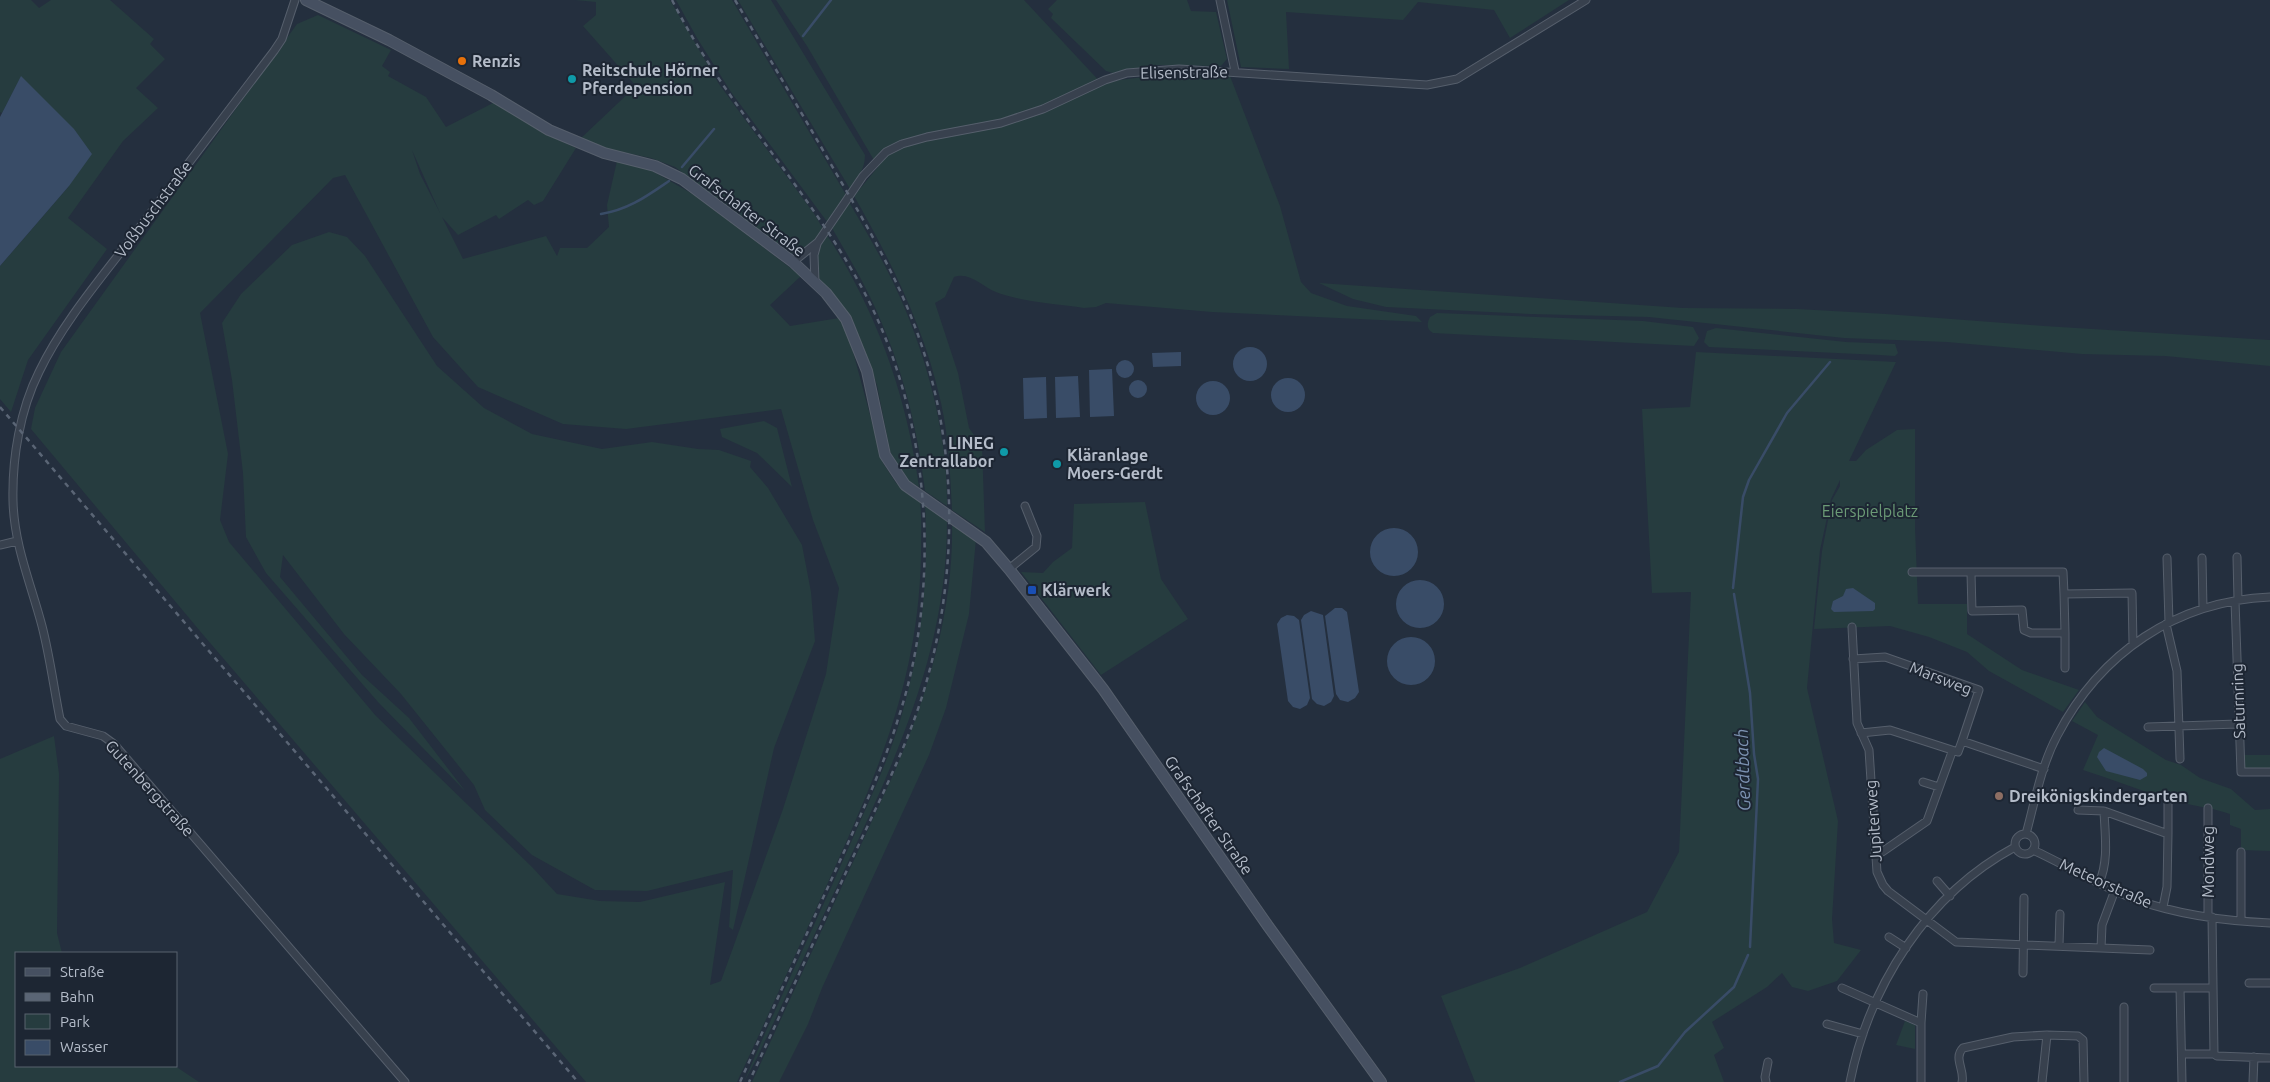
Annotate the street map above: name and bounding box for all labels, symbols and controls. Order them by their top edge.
place label: Renzis [472,52,521,70]
marker: Renzis [456,55,468,67]
place label: Reitschule Hörner Pferdepension [582,61,718,97]
street label: Elisenstraße [1140,62,1228,82]
marker: Reitschule Hörner Pferdepension [566,73,578,85]
street label: Voßbuschstraße [111,157,195,261]
street label: Grafschafter Straße [685,160,809,260]
place label: LINEG Zentrallabor [900,434,994,470]
marker: LINEG Zentrallabor [998,446,1010,458]
place label: Kläranlage Moers-Gerdt [1067,446,1163,482]
marker: Kläranlage Moers-Gerdt [1051,458,1063,470]
park label: Eierspielplatz [1822,502,1918,520]
place label: Klärwerk [1042,581,1111,599]
marker: Klärwerk [1026,584,1038,596]
street label: Marsweg [1907,658,1975,698]
street label: Saturnring [2228,663,2248,739]
water label: Gerdtbach [1731,728,1753,812]
street label: Gutenbergstraße [102,736,198,840]
street label: Grafschafter Straße [1161,752,1257,878]
street label: Jupiterweg [1861,779,1885,863]
place label: Dreikönigskindergarten [2009,787,2188,805]
marker: Dreikönigskindergarten [1993,790,2005,802]
street label: Mondweg [2199,826,2217,898]
street label: Meteorstraße [2057,855,2155,911]
legend [15,952,178,1067]
text: Straße [60,963,104,980]
text: Bahn [60,988,94,1005]
text: Park [60,1013,90,1030]
text: Wasser [60,1038,109,1055]

